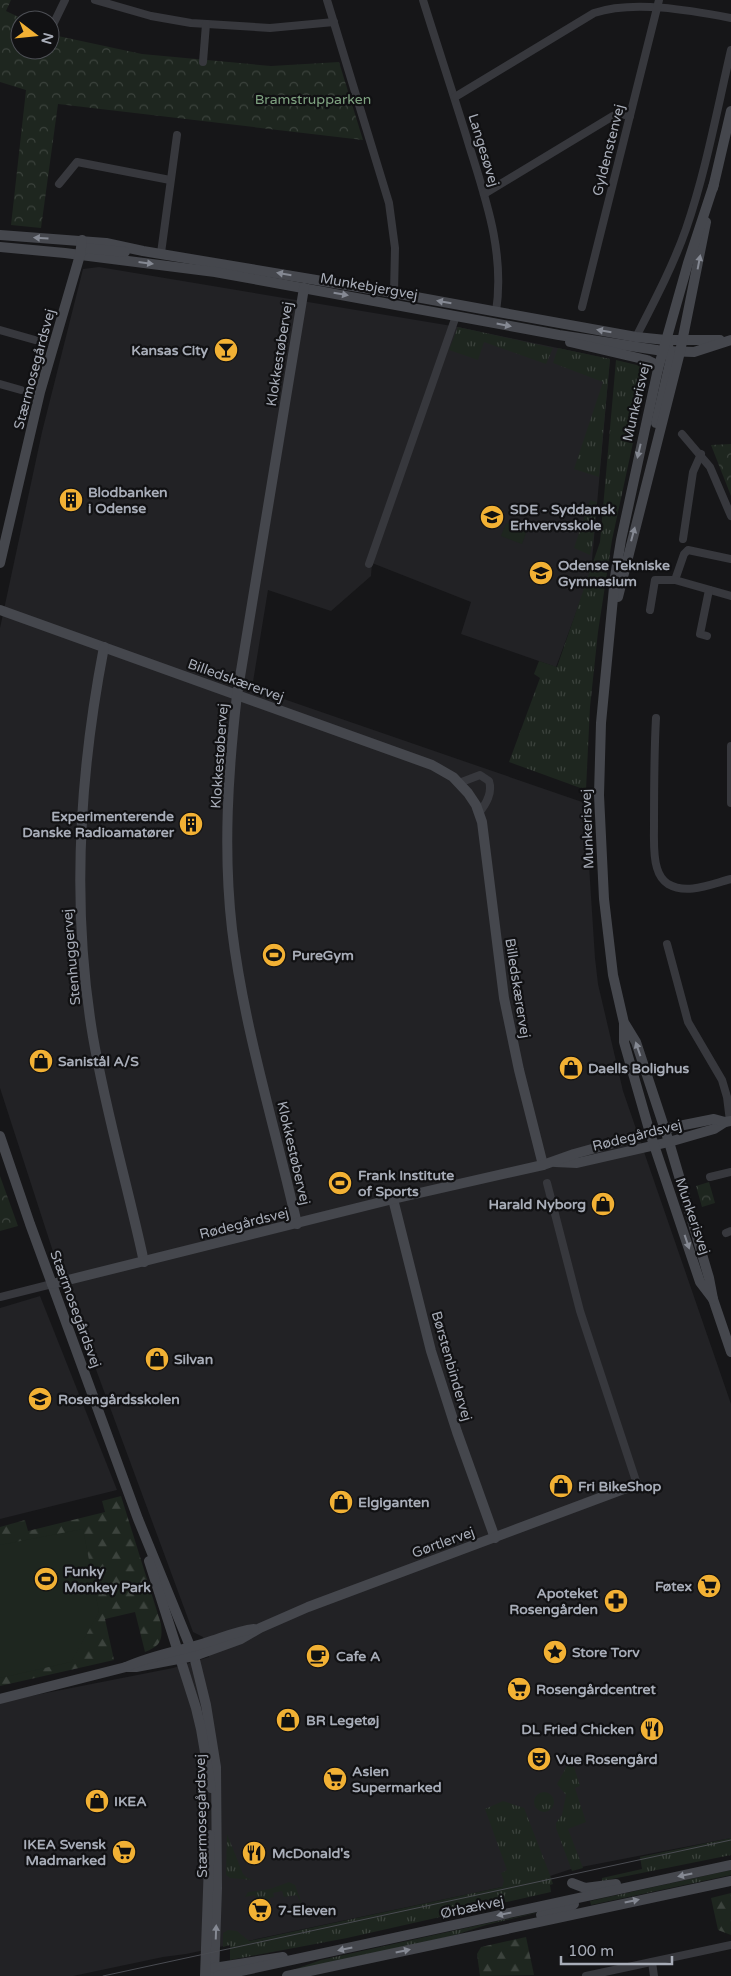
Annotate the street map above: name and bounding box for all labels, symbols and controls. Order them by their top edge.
north arrow [10,10,60,60]
text: N [37,31,57,46]
park label: Bramstrupparken [255,91,371,108]
street label: Gyldenstenvej [589,102,628,198]
street label: Langesøvej [464,112,503,189]
one-way arrow [33,233,49,241]
one-way arrow [695,253,703,269]
one-way arrow [138,259,154,267]
one-way arrow [276,270,292,278]
street label: Munkebjergvej [319,270,419,303]
one-way arrow [333,291,349,299]
one-way arrow [437,298,452,306]
street label: Klokkestøbervej [263,301,296,408]
street label: Stærmosegårdsvej [10,307,59,431]
one-way arrow [496,321,512,329]
one-way arrow [596,327,612,335]
bar icon: Kansas City [213,337,239,363]
place label: Kansas City [131,342,208,359]
street label: Munkerisvej [619,361,654,443]
one-way arrow [635,443,643,458]
place label: Blodbanken i Odense [88,484,168,517]
building icon: Blodbanken i Odense [58,487,84,513]
place label: SDE - Syddansk Erhvervsskole [510,501,615,534]
school or university icon: SDE - Syddansk Erhvervsskole [479,504,505,530]
one-way arrow [629,526,637,541]
place label: Odense Tekniske Gymnasium [558,557,670,590]
school or university icon: Odense Tekniske Gymnasium [528,560,554,586]
street label: Billedskærervej [185,655,286,706]
street label: Klokkestøbervej [207,703,232,809]
street label: Munkerisvej [578,789,597,869]
place label: Experimenterende Danske Radioamatører [22,808,175,841]
building icon: Experimenterende Danske Radioamatører [178,811,204,837]
street label: Stenhuggervej [59,908,84,1006]
street label: Billedskærervej [501,937,534,1039]
sports icon: PureGym [261,942,287,968]
place label: PureGym [292,947,354,964]
one-way arrow [634,1041,642,1056]
shop icon: Sanistål A/S [28,1048,54,1074]
place label: Sanistål A/S [58,1053,139,1070]
shop icon: Daells Bolighus [558,1055,584,1081]
place label: Daells Bolighus [588,1060,689,1077]
street label: Klokkestøbervej [273,1100,314,1207]
street label: Rødegårdsvej [591,1116,684,1155]
place label: Frank Institute of Sports [358,1167,454,1200]
sports icon: Frank Institute of Sports [327,1170,353,1196]
street label: Munkerisvej [671,1176,714,1257]
shop icon: Harald Nyborg [590,1191,616,1217]
place label: Harald Nyborg [488,1196,586,1213]
street label: Rødegårdsvej [198,1204,291,1243]
one-way arrow [684,1234,691,1249]
street label: Stærmosegårdsvej [46,1248,105,1370]
street label: Børstenbindervej [428,1309,475,1423]
shop icon: Silvan [144,1346,170,1372]
place label: Silvan [174,1351,213,1368]
school or university icon: Rosengårdsskolen [27,1386,53,1412]
place label: Rosengårdsskolen [58,1391,180,1408]
shop icon: Fri BikeShop [548,1473,574,1499]
place label: Fri BikeShop [578,1478,662,1495]
shop icon: Elgiganten [328,1489,354,1515]
place label: Elgiganten [358,1494,430,1511]
street label: Gørtlervej [410,1523,477,1562]
place label: Funky Monkey Park [64,1563,151,1596]
sports icon: Funky Monkey Park [33,1566,59,1592]
supermarket icon: Føtex [696,1573,722,1599]
place label: Føtex [655,1578,692,1595]
place label: Apoteket Rosengården [509,1585,599,1618]
pharmacy icon: Apoteket Rosengården [603,1588,629,1614]
place icon: Store Torv [542,1639,568,1665]
cafe icon: Cafe A [305,1643,331,1669]
place label: Store Torv [572,1644,640,1661]
place label: Cafe A [336,1648,381,1665]
supermarket icon: Rosengårdcentret [506,1676,532,1702]
place label: Rosengårdcentret [536,1681,656,1698]
shop icon: BR Legetøj [275,1707,301,1733]
place label: BR Legetøj [306,1712,379,1729]
restaurant icon: DL Fried Chicken [639,1716,665,1742]
place label: DL Fried Chicken [521,1721,634,1738]
theatre icon: Vue Rosengård [526,1746,552,1772]
place label: Vue Rosengård [556,1751,658,1768]
street label: Stærmosegårdsvej [192,1754,211,1878]
place label: Asien Supermarked [352,1763,442,1796]
supermarket icon: Asien Supermarked [322,1766,348,1792]
shop icon: IKEA [84,1788,110,1814]
place label: IKEA [114,1793,147,1810]
place label: IKEA Svensk Madmarked [23,1836,106,1869]
supermarket icon: IKEA Svensk Madmarked [111,1839,137,1865]
restaurant icon: McDonald's [241,1840,267,1866]
place label: McDonald's [272,1845,350,1862]
one-way arrow [677,1872,693,1880]
street label: Ørbækvej [439,1892,505,1923]
supermarket icon: 7-Eleven [247,1897,273,1923]
one-way arrow [624,1897,640,1905]
place label: 7-Eleven [278,1902,336,1919]
one-way arrow [495,1911,511,1919]
one-way arrow [212,1924,220,1940]
scale bar [561,1934,672,1966]
text: 100 m [568,1942,614,1960]
one-way arrow [337,1945,353,1953]
one-way arrow [395,1947,411,1955]

